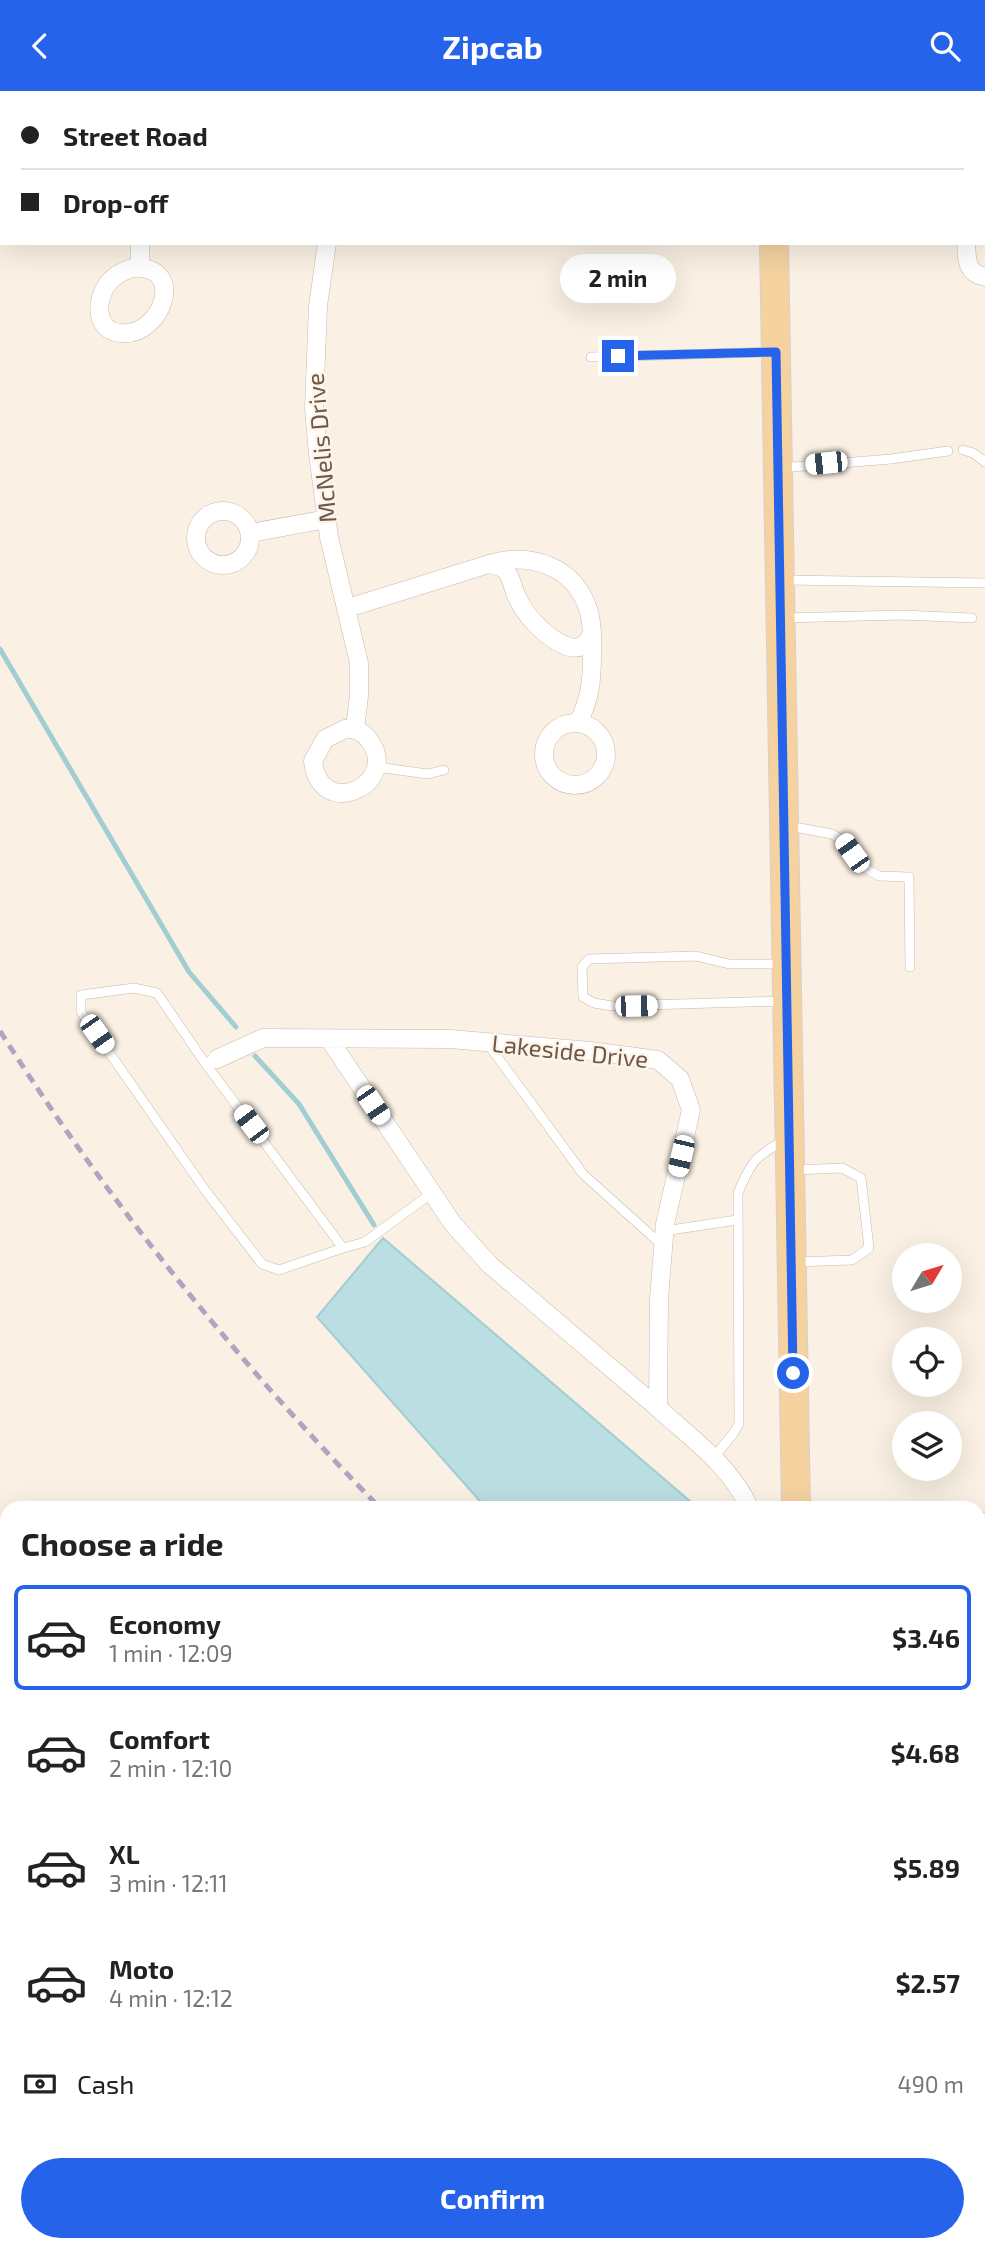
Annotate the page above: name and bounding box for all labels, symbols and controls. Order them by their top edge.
icon: back [21,27,59,65]
text: Zipcab [442,27,543,65]
icon: search [926,27,964,65]
text: Street Road [63,120,208,151]
text: Drop-off [63,187,168,218]
callout: 2 min [560,254,676,303]
text: 2 min [589,264,647,292]
route end [602,340,634,372]
street label: McNelis Drive [300,372,341,524]
car [805,450,848,476]
car [832,830,873,876]
car [615,995,658,1017]
car [77,1011,118,1057]
street label: Lakeside Drive [490,1028,650,1073]
car [353,1082,394,1128]
car [230,1101,273,1147]
car [667,1133,696,1179]
north arrow [892,1243,962,1313]
map controls [892,1243,962,1481]
button: locate [892,1327,962,1397]
route start [777,1357,809,1389]
button: layers [892,1411,962,1481]
text: Choose a ride [21,1524,224,1562]
icon: car [25,1606,88,1669]
text: Economy [109,1608,221,1639]
text: $3.46 [892,1622,960,1653]
text: 1 min · 12:09 [109,1639,233,1667]
icon: car [25,1721,88,1784]
text: Comfort [109,1723,210,1754]
text: $4.68 [890,1737,960,1768]
text: 2 min · 12:10 [109,1754,233,1782]
icon: car [25,1836,88,1899]
text: XL [109,1838,140,1869]
text: $5.89 [893,1852,960,1883]
text: 3 min · 12:11 [109,1869,228,1897]
icon: car [25,1951,88,2014]
text: Moto [109,1953,174,1984]
text: $2.57 [895,1967,960,1998]
text: 4 min · 12:12 [109,1984,233,2012]
icon: cash [21,2065,59,2103]
text: Cash [77,2068,134,2099]
text: 490 m [898,2070,964,2098]
button: Confirm [21,2158,964,2238]

